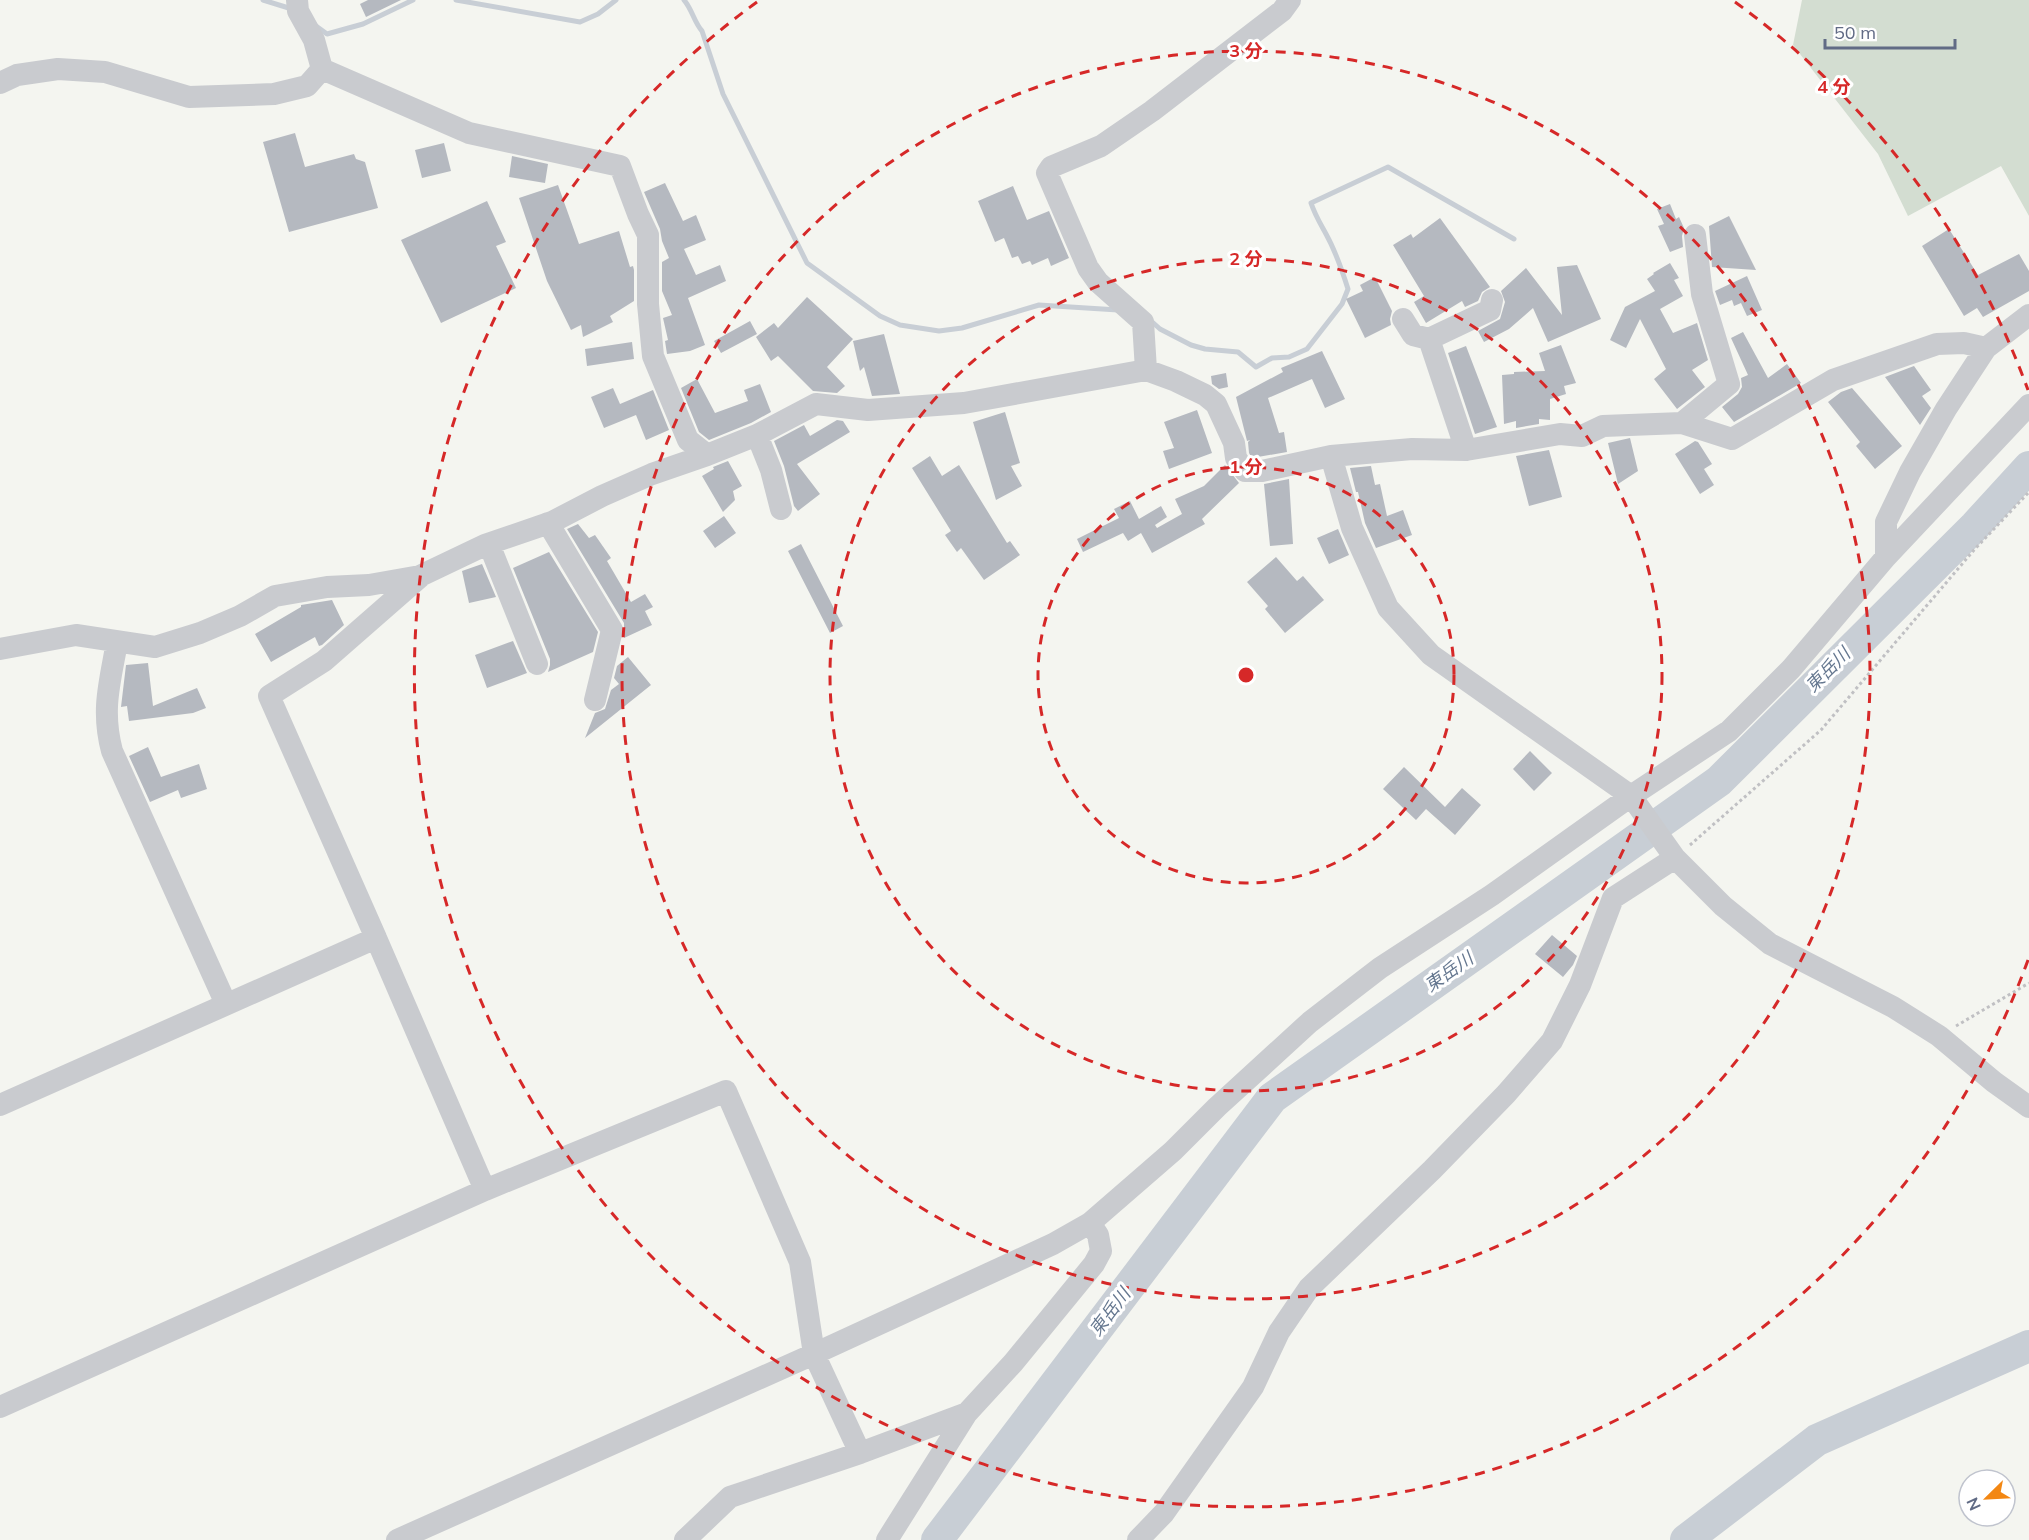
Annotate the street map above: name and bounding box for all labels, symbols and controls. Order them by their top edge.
scale bar [1825,12,1956,50]
text: 50 m [1834,21,1876,44]
text: 3 分 [1229,39,1263,62]
text: 4 分 [1817,75,1851,98]
text: 2 分 [1229,247,1263,270]
text: 1 分 [1229,455,1263,478]
water label: 東岳川 [1800,641,1856,697]
centre of rings [1236,665,1256,685]
water label: 東岳川 [1420,946,1479,996]
water label: 東岳川 [1084,1282,1136,1340]
north arrow [1957,1468,2017,1528]
text: N [1962,1495,1985,1514]

